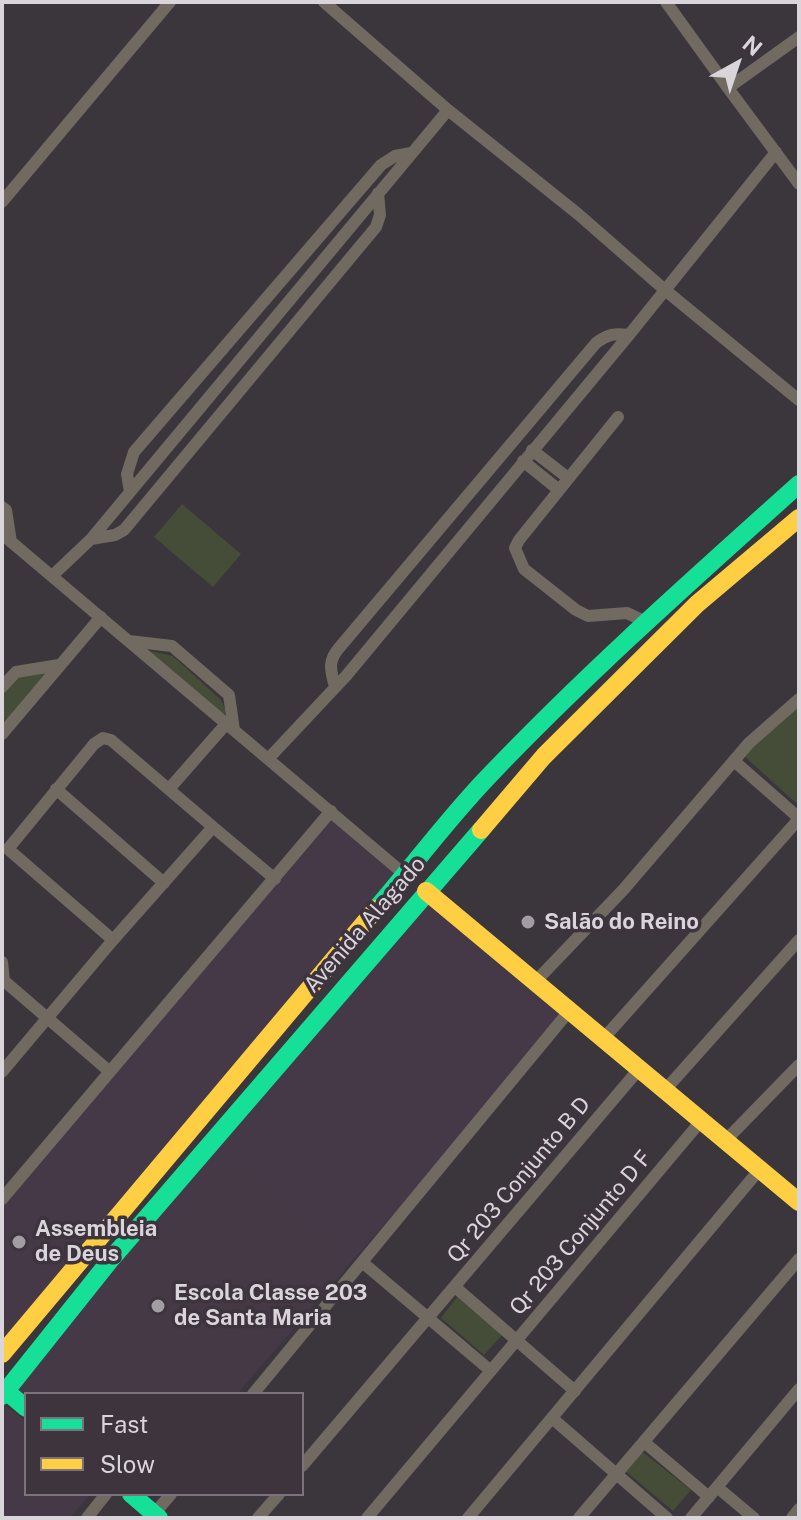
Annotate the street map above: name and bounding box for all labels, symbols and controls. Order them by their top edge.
north arrow [697,24,777,104]
text: N [737,30,767,61]
street label: Avenida Alagado [299,851,431,999]
place label: Salão do Reino [544,909,699,935]
marker: Salão do Reino [519,913,537,931]
street label: Qr 203 Conjunto B D [442,1092,596,1268]
street label: Qr 203 Conjunto D F [504,1145,658,1321]
place label: Assembleia de Deus [35,1216,157,1268]
marker: Assembleia de Deus [10,1233,28,1251]
place label: Escola Classe 203 de Santa Maria [174,1280,367,1332]
marker: Escola Classe 203 de Santa Maria [149,1297,167,1315]
legend [24,1392,304,1496]
text: Fast [100,1410,148,1438]
text: Slow [100,1450,155,1478]

